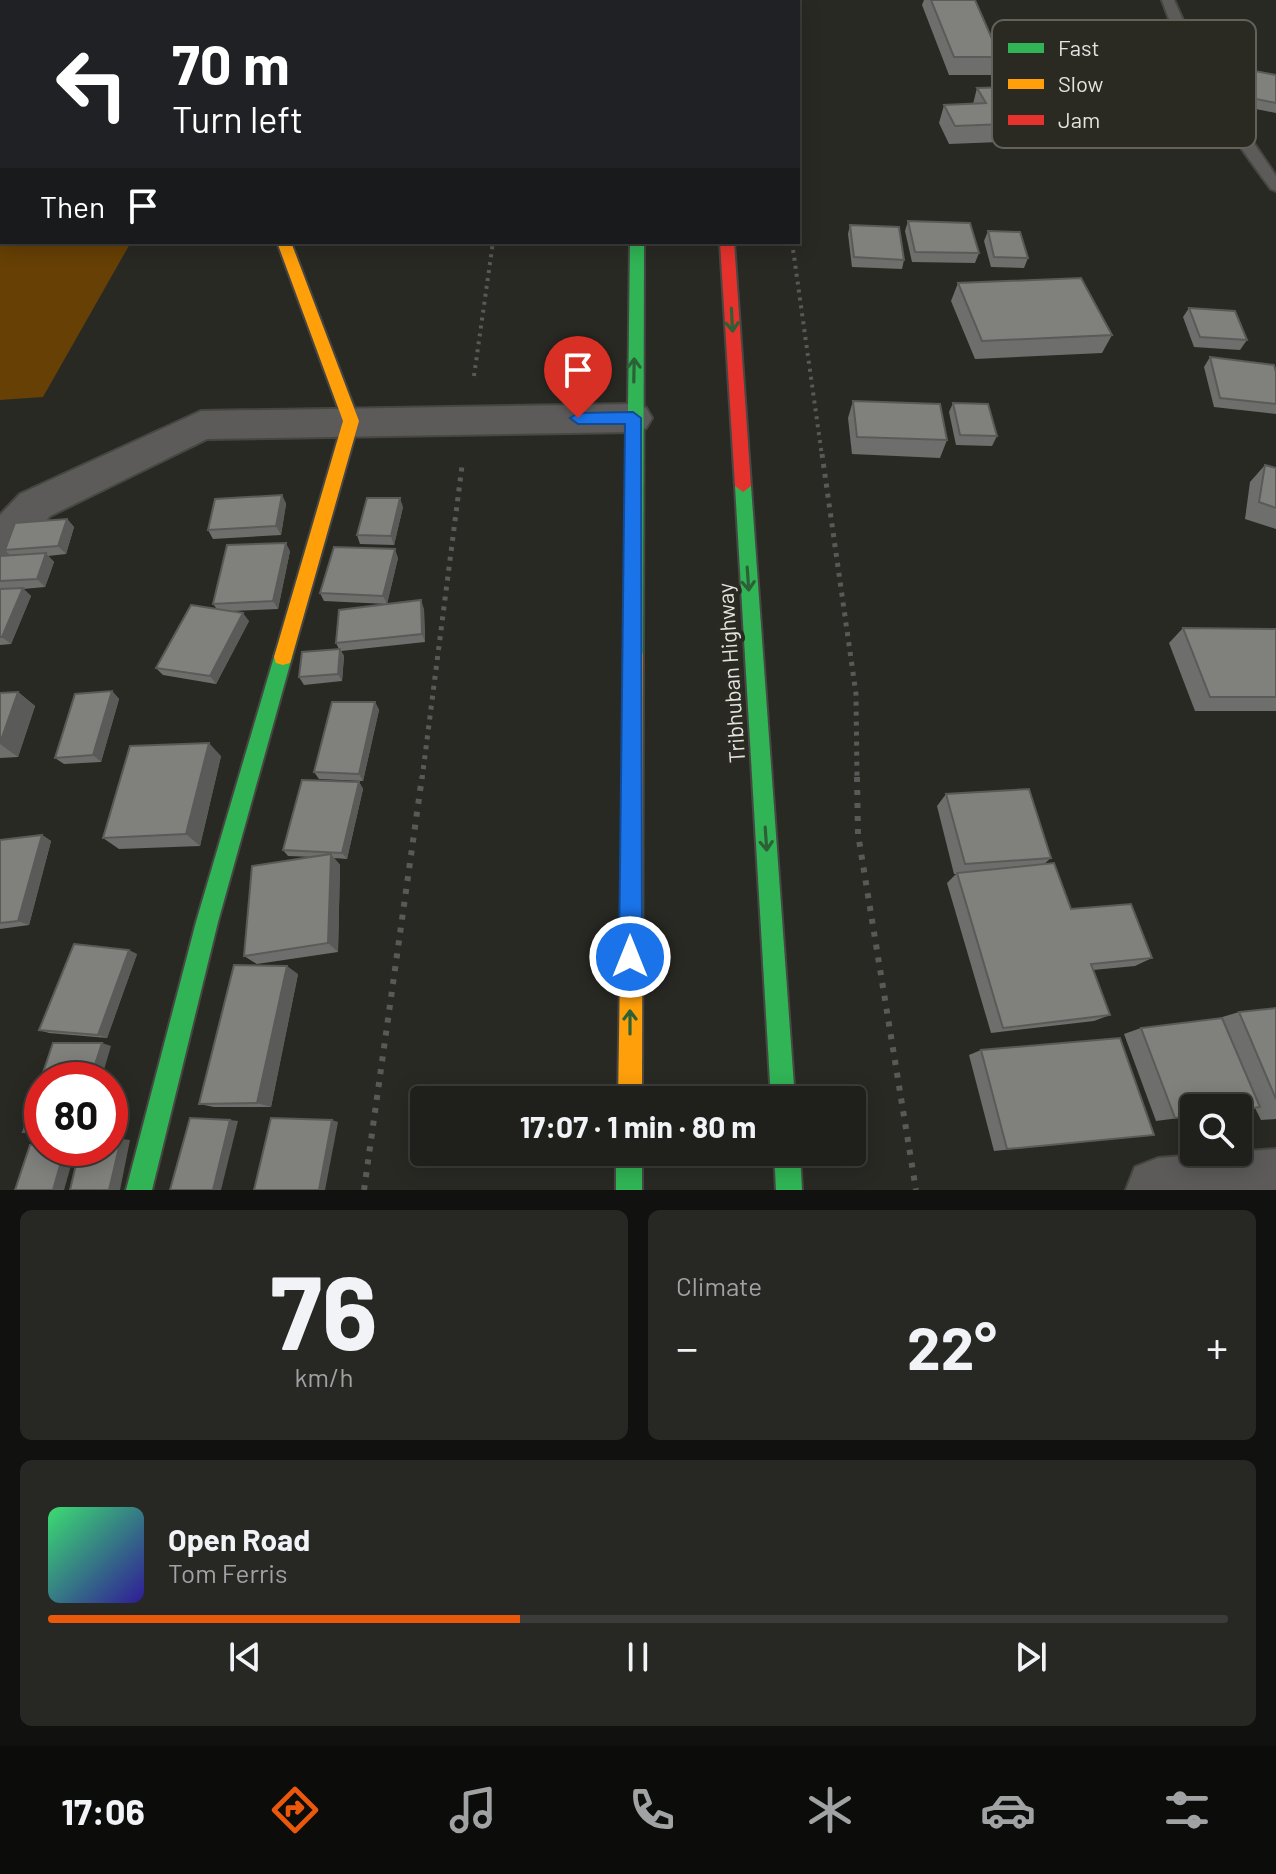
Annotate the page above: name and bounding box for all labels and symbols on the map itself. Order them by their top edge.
legend [992,20,1256,148]
text: Fast [1058,34,1100,60]
text: Slow [1058,70,1103,96]
text: Jam [1058,106,1100,132]
one-way arrow [724,306,739,333]
pin [544,336,612,418]
one-way arrow [626,357,642,384]
one-way arrow [741,565,756,592]
street label: Tribhuban Highway [711,582,749,764]
one-way arrow [759,825,774,852]
position arrow [588,915,672,999]
one-way arrow [622,1009,638,1036]
speed limit sign: 80 [24,1062,128,1166]

